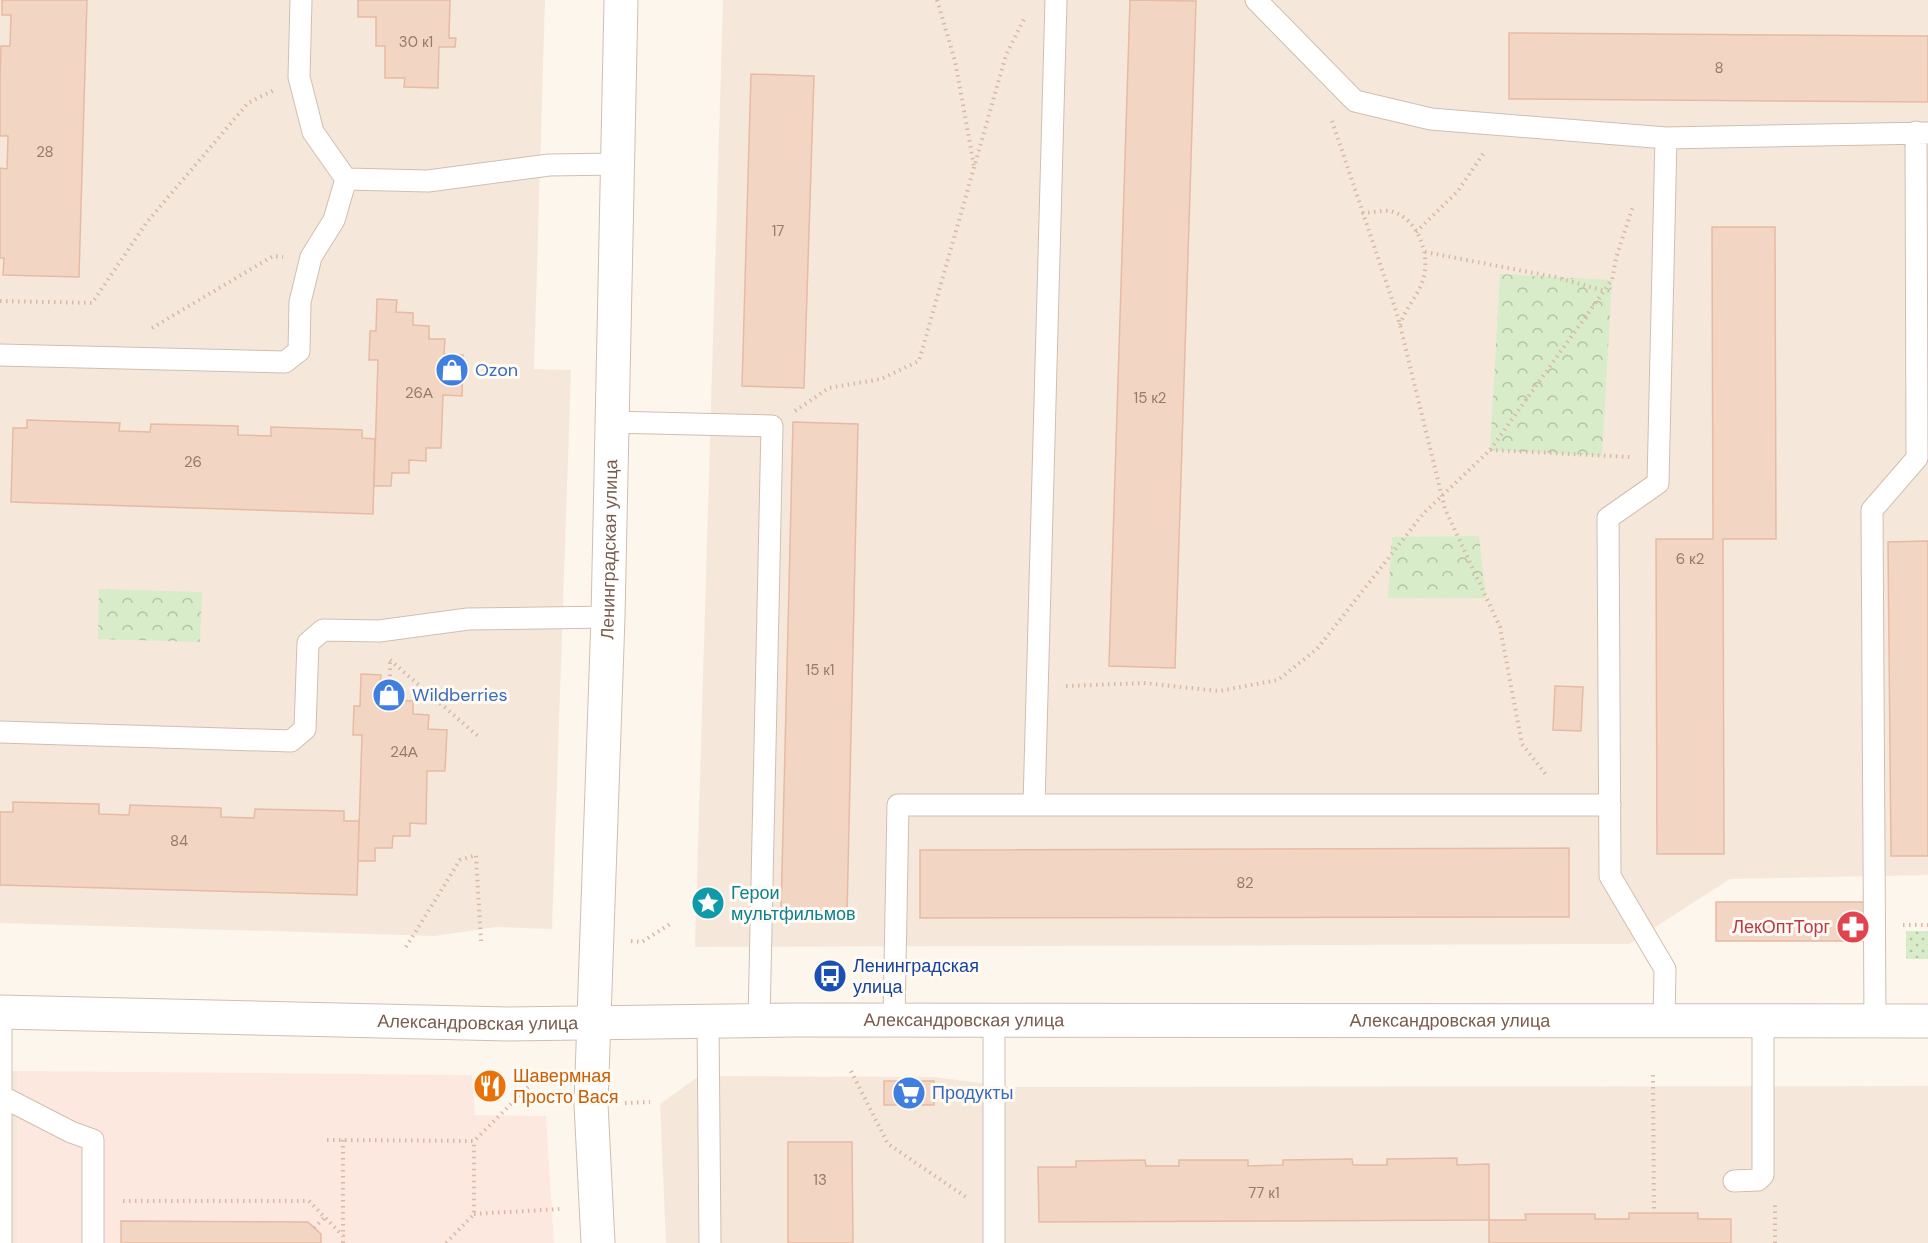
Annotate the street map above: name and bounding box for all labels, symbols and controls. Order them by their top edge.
house number: 30 к1 [399,32,433,52]
house number: 8 [1714,58,1724,78]
house number: 28 [36,142,54,162]
house number: 17 [772,221,784,241]
shop icon: Ozon [434,352,470,388]
place label: Ozon [475,358,518,382]
house number: 26А [405,383,433,403]
house number: 15 к2 [1133,388,1167,408]
house number: 26 [184,452,202,472]
street label: Ленинградская улица [595,458,623,640]
house number: 6 к2 [1676,549,1704,569]
house number: 15 к1 [805,660,835,680]
shop icon: Wildberries [371,677,407,713]
place label: Wildberries [412,683,507,707]
house number: 24А [390,742,418,762]
house number: 84 [170,831,188,851]
house number: 82 [1236,873,1254,893]
place label: Герои мультфильмов [731,881,856,926]
place icon: Герои мультфильмов [690,885,726,921]
pharmacy icon: ЛекОптТорг [1835,909,1871,945]
place label: ЛекОптТорг [1732,915,1830,939]
place label: Ленинградская улица [853,954,979,999]
bus stop icon: Ленинградская улица [812,958,848,994]
street label: Александровская улица [863,1008,1065,1032]
street label: Александровская улица [1349,1008,1551,1033]
street label: Александровская улица [377,1009,579,1036]
place label: Шавермная Просто Вася [513,1064,619,1109]
restaurant icon: Шавермная Просто Вася [472,1068,508,1104]
supermarket icon: Продукты [891,1075,927,1111]
place label: Продукты [932,1081,1013,1105]
house number: 13 [813,1170,827,1190]
house number: 77 к1 [1248,1183,1280,1203]

